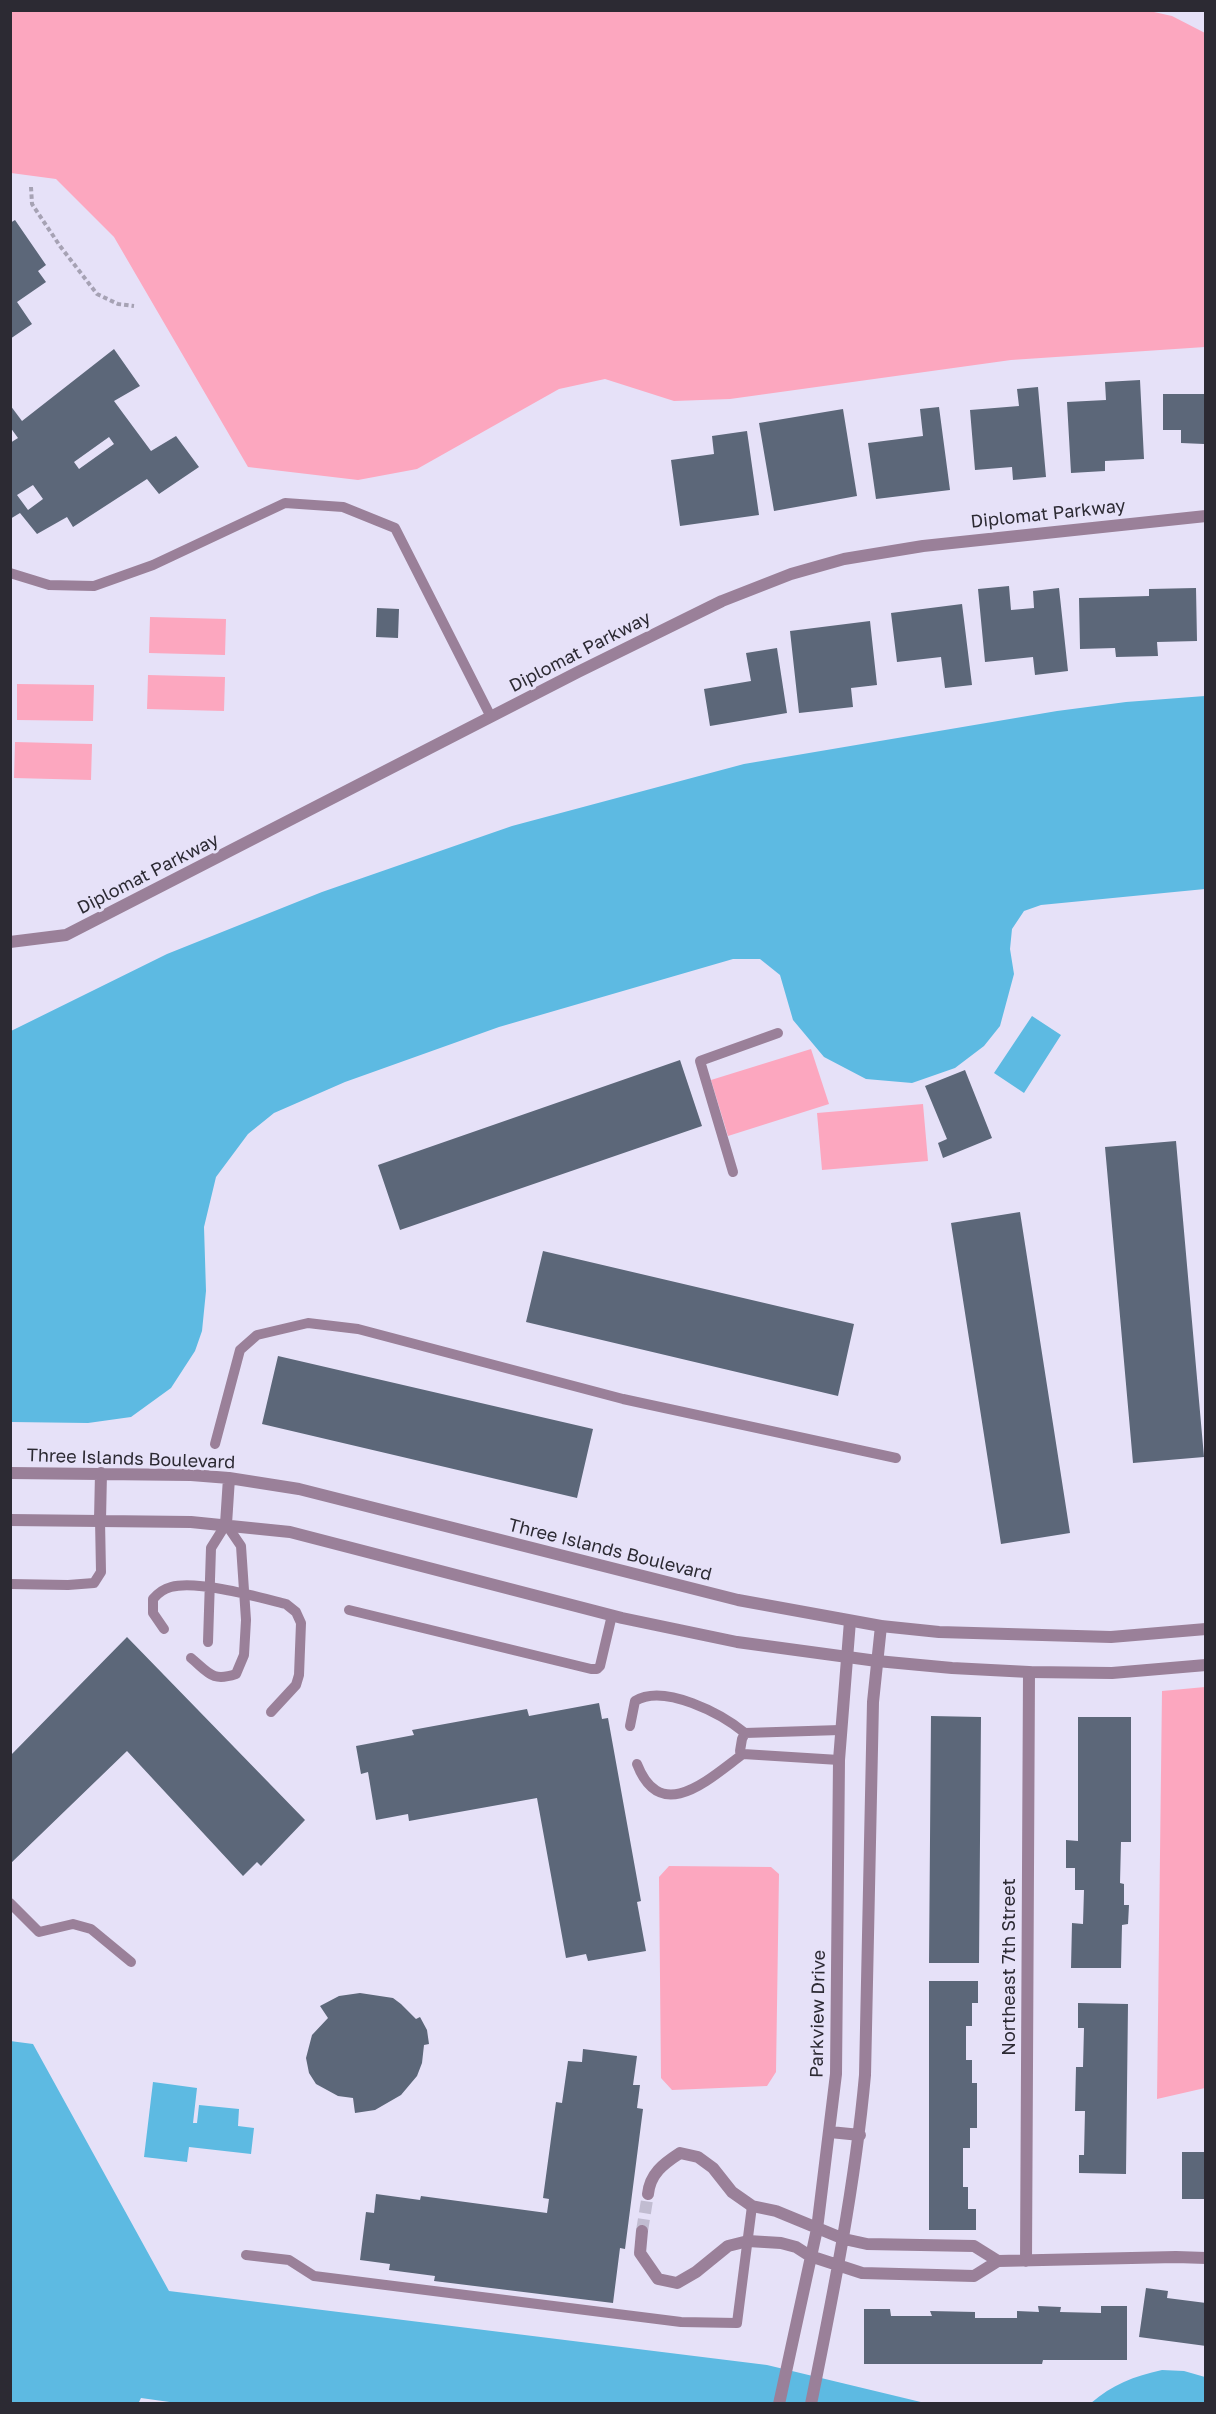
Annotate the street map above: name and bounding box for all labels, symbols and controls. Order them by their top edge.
street label: Diplomat Parkway [969,495,1127,533]
street label: Diplomat Parkway [506,607,654,697]
street label: Diplomat Parkway [74,829,222,919]
street label: Three Islands Boulevard [26,1445,236,1473]
street label: Three Islands Boulevard [506,1514,714,1586]
street label: Northeast 7th Street [998,1878,1020,2056]
street label: Parkview Drive [806,1950,830,2078]

